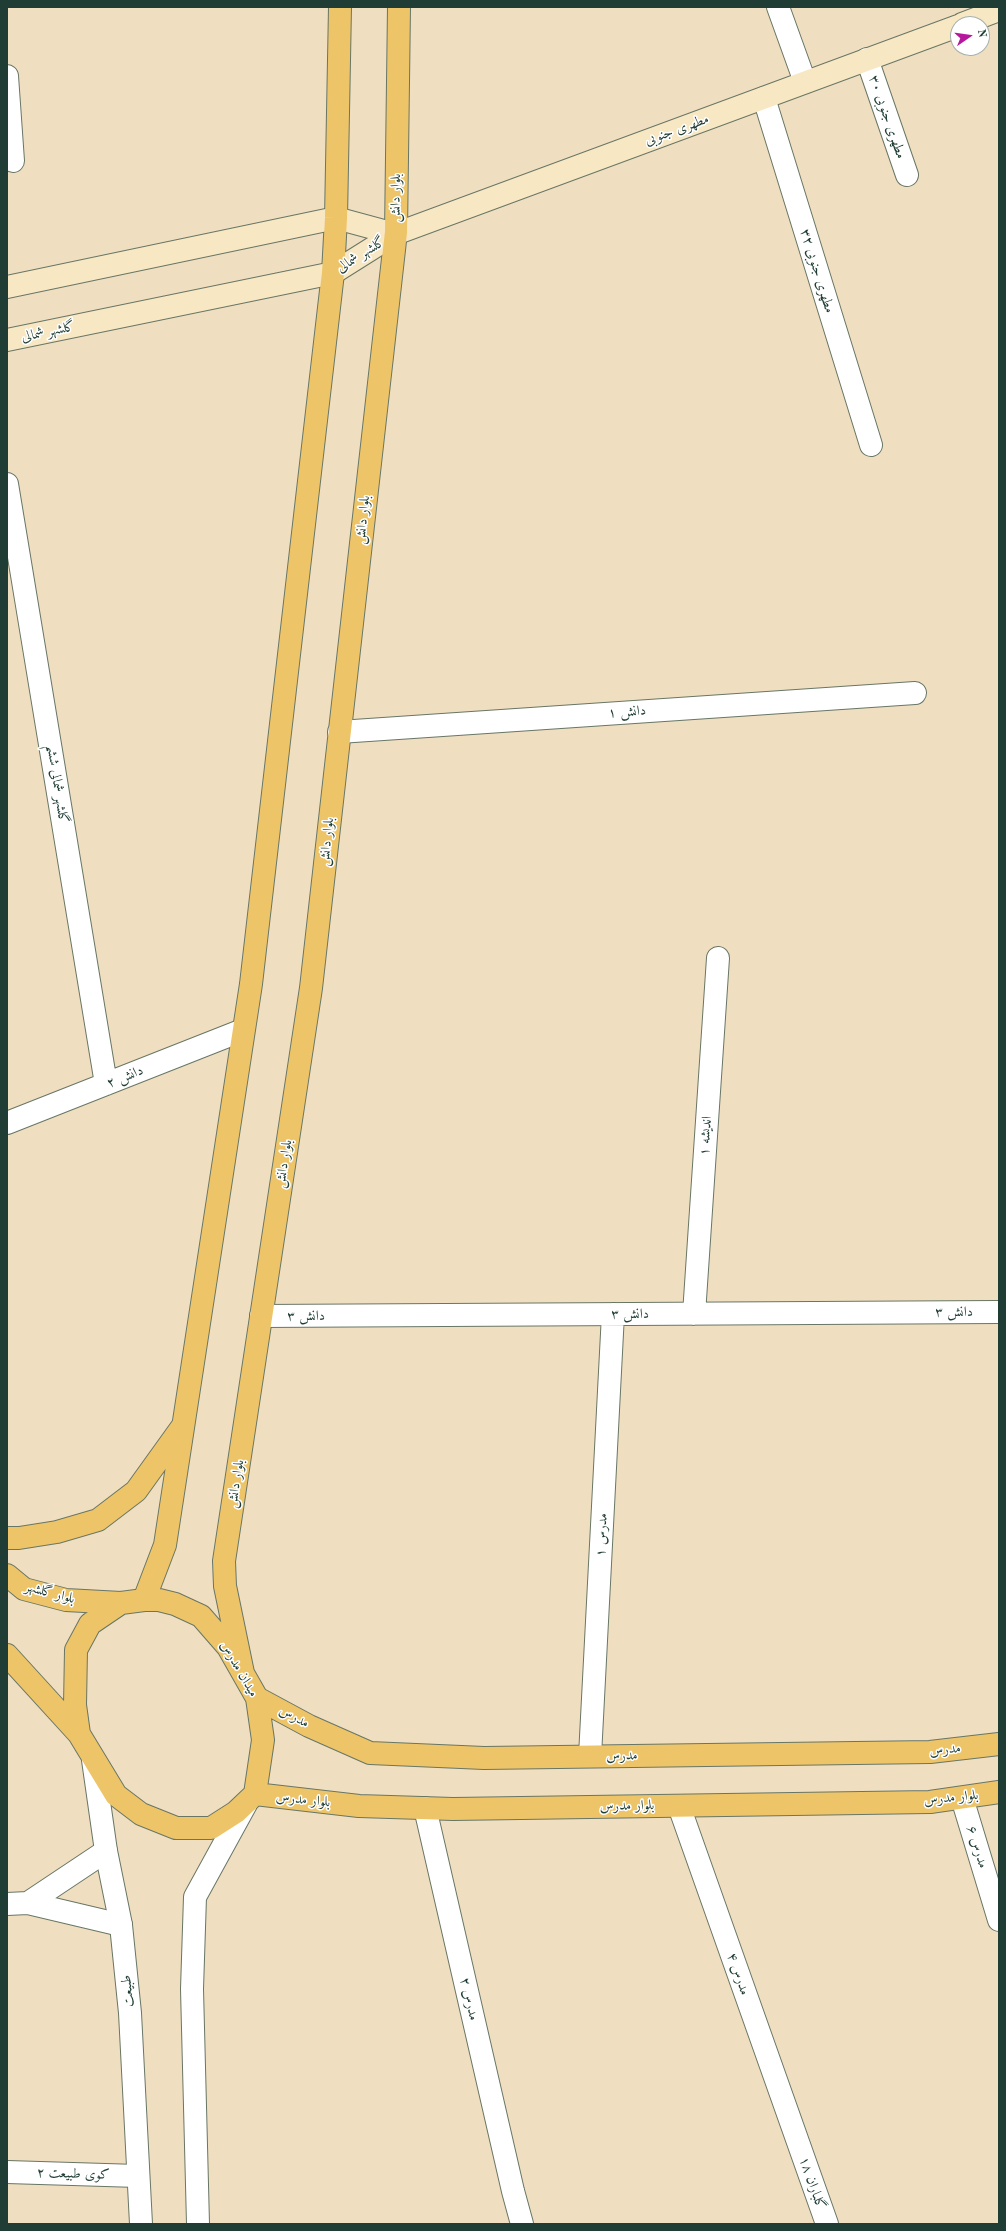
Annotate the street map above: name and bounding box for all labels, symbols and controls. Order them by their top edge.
north arrow [950,16,990,56]
text: N [975,28,988,39]
street label: ۳۰ مطهری جنوبی [865,73,909,161]
street label: مطهری جنوبی [643,111,711,149]
street label: بلوار دانش [387,173,405,223]
street label: مطهری جنوبی ۳۲ [796,227,838,315]
street label: گلشهر شمالی [333,233,389,277]
street label: گلشهر شمالی [20,318,76,346]
street label: بلوار دانش [352,495,374,545]
street label: دانش ۱ [607,702,647,722]
street label: گلشهر شمالی ششم [42,743,72,825]
street label: بلوار دانش [316,817,338,867]
street label: ۲ دانش [104,1062,146,1092]
street label: اندیشه ۱ [696,1116,716,1156]
street label: بلوار دانش [272,1138,296,1190]
street label: دانش ۳ [935,1304,973,1320]
street label: دانش ۳ [611,1306,649,1322]
street label: دانش ۳ [287,1308,325,1324]
street label: بلوار دانش [224,1458,248,1510]
street label: مدرس ۱ [592,1513,612,1557]
street label: بلوار گلشهر [23,1578,77,1608]
street label: میدان مدرس [216,1638,262,1700]
street label: مدرس [276,1702,312,1732]
street label: مدرس [928,1740,962,1760]
street label: مدرس [606,1747,638,1765]
street label: بلوار مدرس [923,1787,979,1809]
street label: بلوار مدرس [275,1789,331,1811]
street label: بلوار مدرس [599,1797,655,1815]
street label: مدرس ۶ [963,1824,991,1870]
street label: مدرس ۴ [723,1951,753,1997]
street label: طبیعت [118,1974,138,2008]
street label: مدرس ۲ [456,1976,482,2022]
street label: گلباران ۱۸ [795,2155,829,2211]
street label: ۲ کوی طبیعت [36,2164,110,2184]

